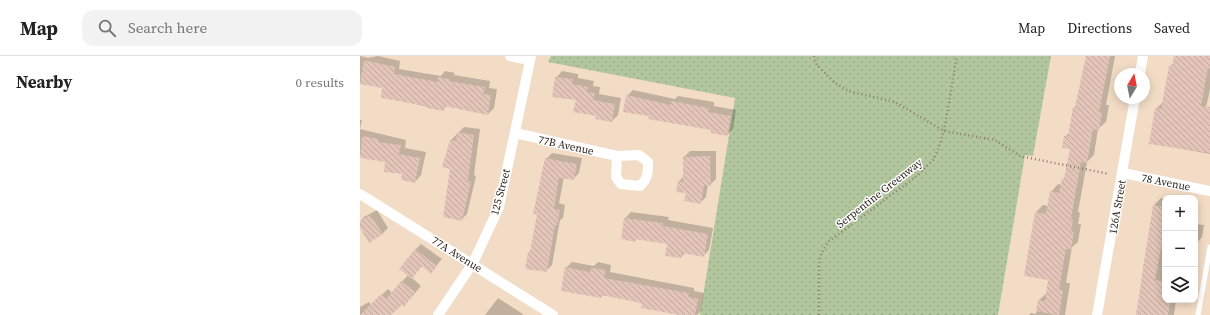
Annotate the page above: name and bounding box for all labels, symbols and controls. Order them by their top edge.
search box [82,10,362,46]
text: Map [20,15,58,41]
icon: search [96,17,118,39]
text: Search here [128,17,207,38]
text: Map [1018,18,1045,38]
text: Directions [1067,18,1132,38]
text: Saved [1154,18,1190,38]
north arrow [1114,68,1150,104]
text: Nearby [16,70,72,94]
text: 0 results [296,74,344,91]
street label: 77B Avenue [537,132,596,159]
street label: Serpentine Greenway [833,155,926,232]
street label: 125 Street [487,167,514,217]
street label: 78 Avenue [1140,170,1192,195]
street label: 126A Street [1105,178,1130,235]
map controls [1162,195,1198,303]
button: + [1162,195,1198,231]
button: − [1162,231,1198,267]
street label: 77A Avenue [429,233,485,276]
button: layers [1162,267,1198,303]

